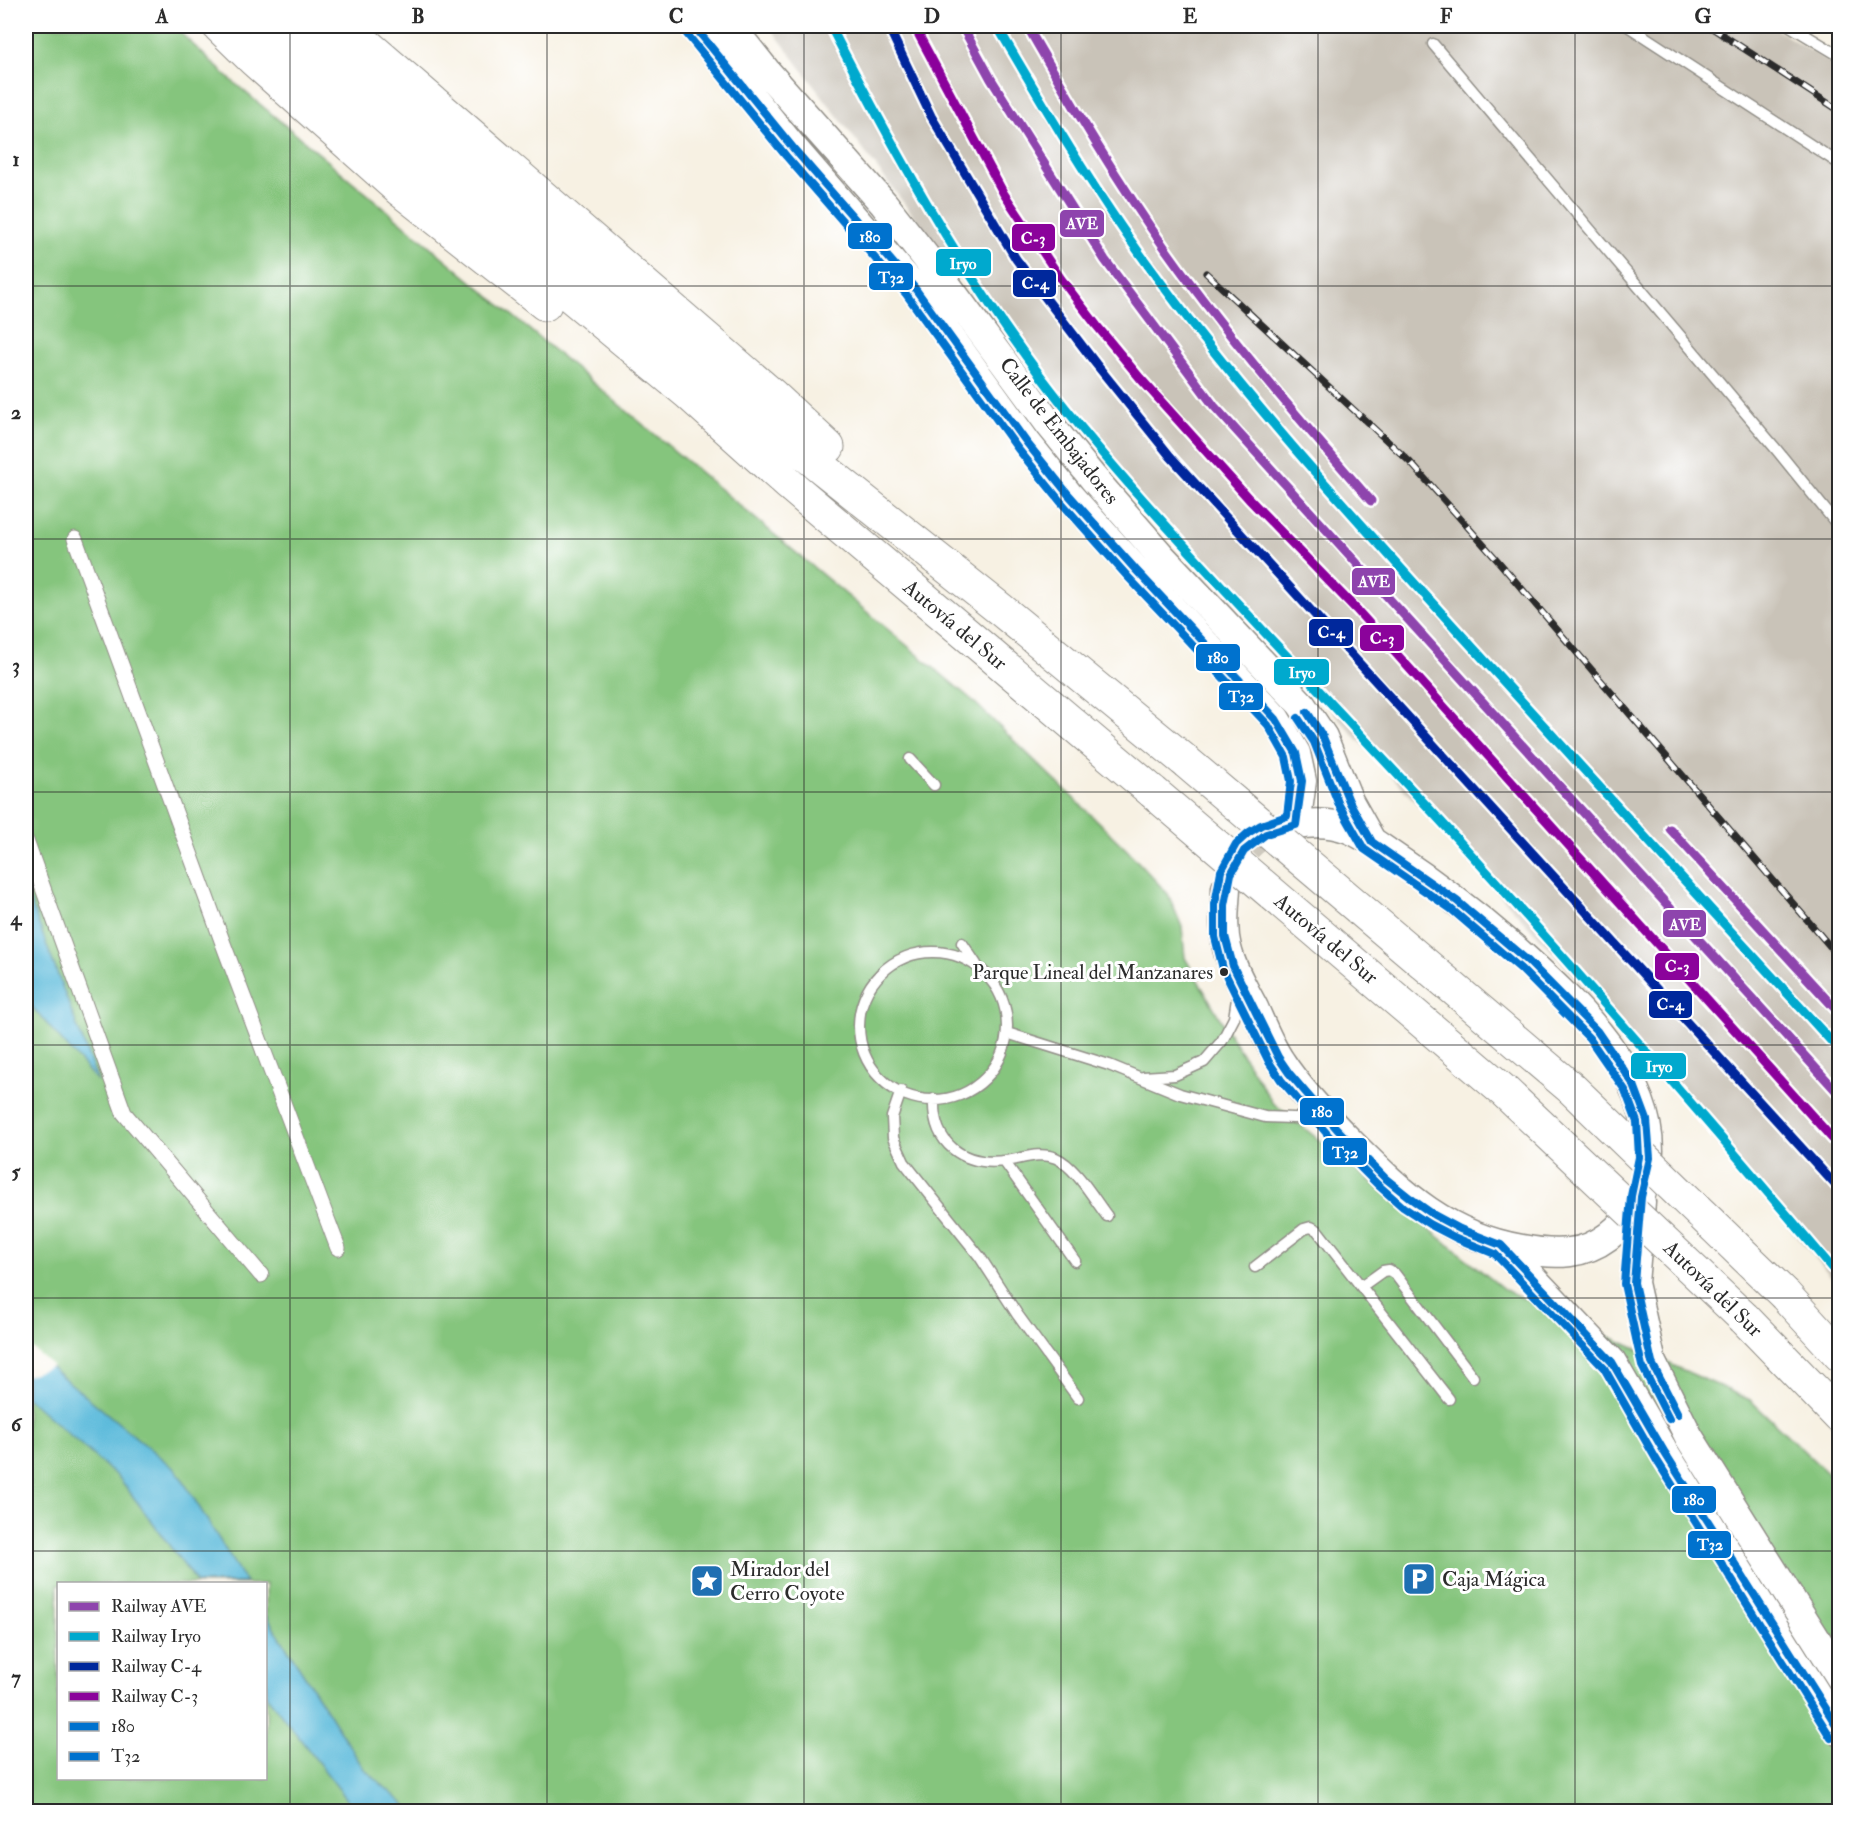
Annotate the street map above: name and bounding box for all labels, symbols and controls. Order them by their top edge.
text: A [155,4,169,29]
text: B [411,4,425,29]
text: C [669,4,683,29]
text: D [924,4,940,29]
text: E [1183,4,1198,29]
text: F [1440,4,1453,29]
text: G [1695,4,1712,29]
text: 1 [12,147,20,172]
line badge: AVE [1059,209,1105,238]
text: AVE [1065,214,1098,234]
line badge: 180 [847,222,893,250]
line badge: C-3 [1011,223,1056,252]
text: 180 [859,227,881,247]
text: C-3 [1021,229,1045,249]
line badge: Iryo [935,248,992,277]
text: Iryo [949,254,977,275]
line badge: T32 [868,262,914,291]
text: T32 [877,268,904,288]
line badge: C-4 [1012,269,1057,298]
text: C-4 [1021,274,1050,294]
street label: Calle de Embajadores [993,352,1125,510]
text: 2 [11,400,21,425]
line badge: AVE [1351,567,1396,596]
text: AVE [1357,572,1390,592]
street label: Autovía del Sur [897,573,1013,676]
line badge: C-4 [1308,618,1354,647]
text: C-4 [1317,623,1346,643]
line badge: C-3 [1359,624,1405,652]
text: C-3 [1370,629,1394,649]
line badge: 180 [1195,643,1241,672]
text: 180 [1207,648,1229,668]
text: 3 [12,653,20,678]
line badge: Iryo [1273,658,1330,686]
text: Iryo [1288,663,1316,684]
line badge: T32 [1218,682,1264,711]
text: T32 [1227,687,1254,707]
street label: Autovía del Sur [1268,887,1384,990]
text: 4 [10,906,23,931]
line badge: AVE [1662,909,1707,938]
text: AVE [1668,915,1701,935]
line badge: C-3 [1654,952,1700,981]
text: C-3 [1665,957,1689,977]
place label: Parque Lineal del Manzanares [972,960,1213,985]
marker: Parque Lineal del Manzanares [1218,966,1230,978]
line badge: C-4 [1648,990,1693,1019]
text: C-4 [1656,995,1685,1015]
line badge: Iryo [1630,1052,1687,1080]
text: Iryo [1645,1057,1673,1078]
line badge: 180 [1299,1097,1345,1126]
text: 180 [1311,1102,1333,1122]
line badge: T32 [1322,1137,1368,1166]
text: T32 [1331,1143,1358,1163]
text: 5 [12,1159,22,1184]
street label: Autovía del Sur [1657,1234,1768,1343]
text: 6 [11,1412,23,1437]
line badge: 180 [1671,1485,1717,1514]
text: 180 [1683,1490,1705,1510]
line badge: T32 [1687,1530,1732,1559]
text: T32 [1696,1535,1723,1555]
place label: Mirador del Cerro Coyote [730,1556,845,1607]
parking icon: Caja Mágica [1401,1561,1437,1597]
place icon: Mirador del Cerro Coyote [689,1563,725,1599]
place label: Caja Mágica [1442,1566,1546,1593]
legend [57,1582,267,1780]
text: Railway AVE [111,1595,207,1618]
text: Railway Iryo [111,1625,201,1648]
text: Railway C-4 [111,1655,202,1678]
text: 7 [11,1665,21,1690]
text: Railway C-3 [111,1685,198,1708]
text: 180 [111,1715,135,1738]
text: T32 [111,1745,140,1768]

